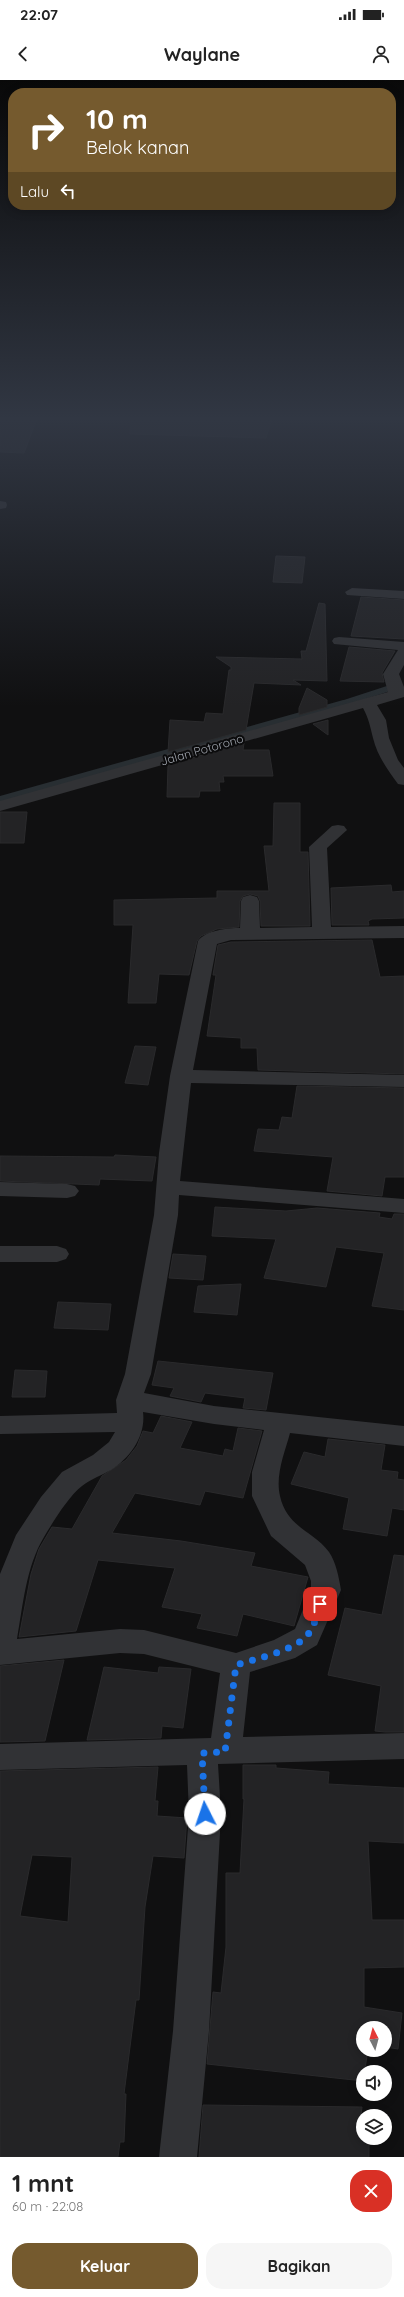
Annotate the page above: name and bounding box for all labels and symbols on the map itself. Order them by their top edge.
street label: Jalan Potorono [159,730,245,769]
pin [303,1587,337,1621]
position arrow [184,1793,226,1835]
north arrow [356,2021,392,2057]

